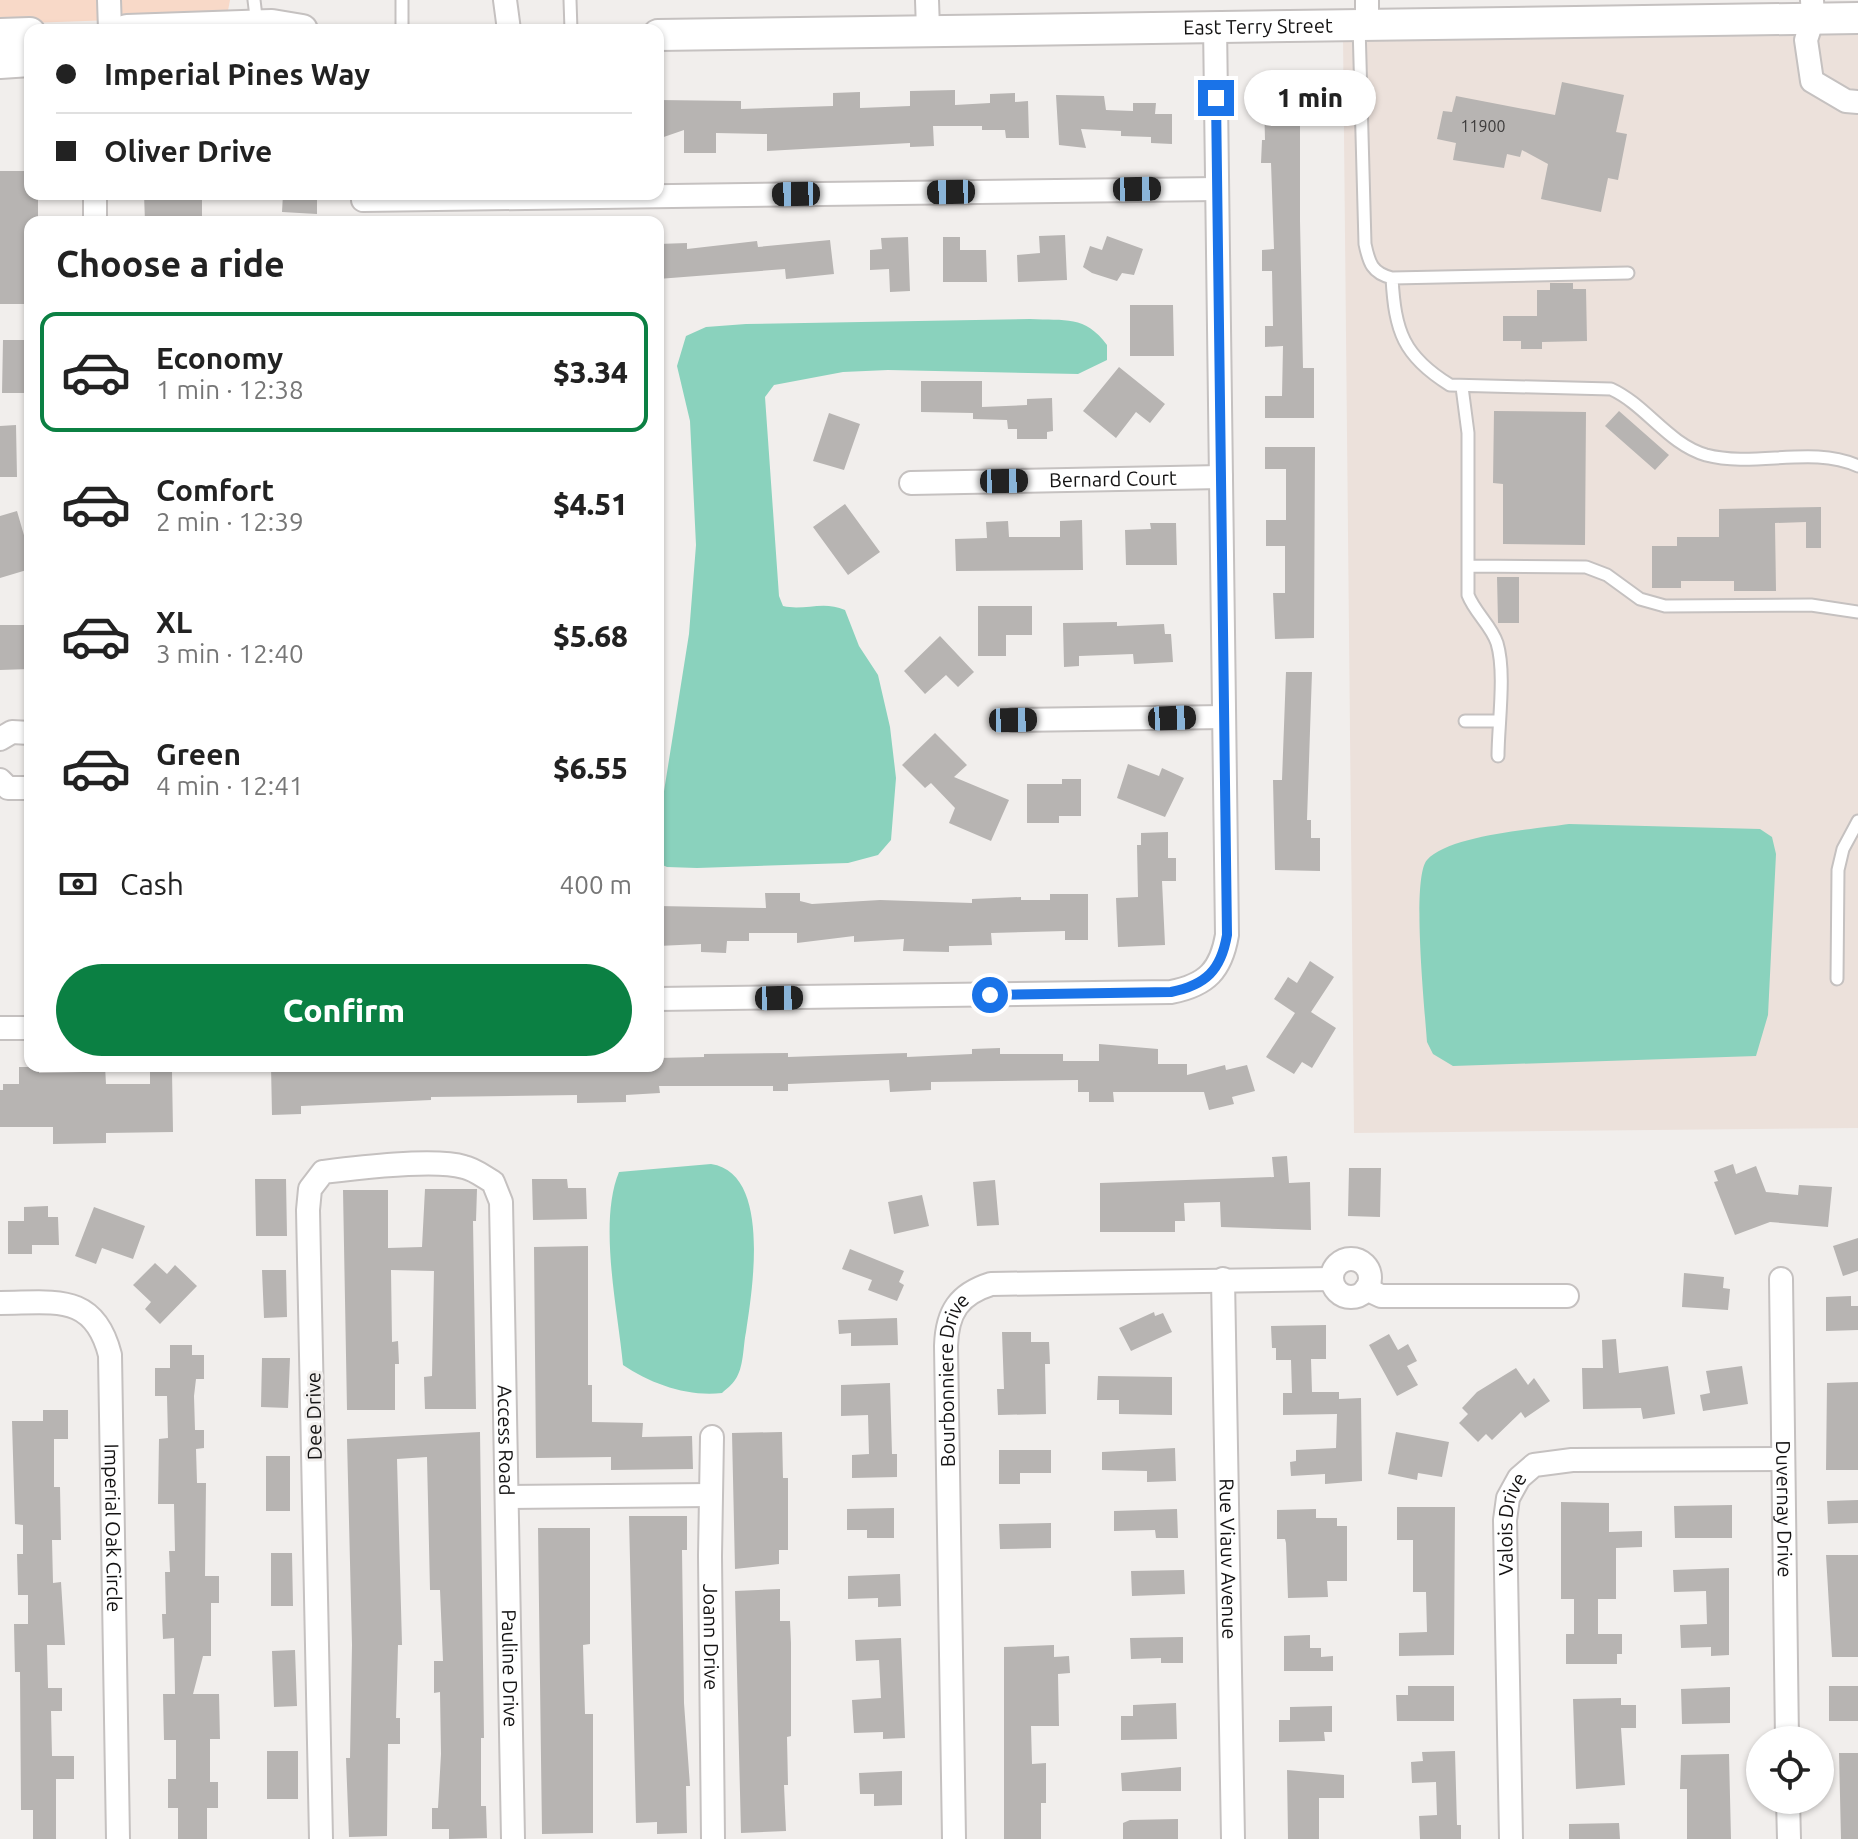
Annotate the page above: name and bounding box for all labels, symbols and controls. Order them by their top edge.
street label: East Terry Street [1183,13,1333,39]
text: Imperial Pines Way [104,57,370,91]
callout: 1 min [1244,70,1376,126]
route end [1198,80,1234,116]
text: 1 min [1277,83,1343,112]
house number: 11900 [1460,117,1506,135]
text: Oliver Drive [104,134,272,168]
car [1113,177,1161,201]
car [927,180,975,204]
car [772,182,820,206]
text: Choose a ride [56,243,285,284]
icon: car [60,336,132,408]
text: Economy [156,341,283,375]
text: $3.34 [553,355,628,389]
text: 1 min · 12:38 [156,375,304,404]
street label: Bernard Court [1049,466,1177,491]
icon: car [60,468,132,540]
car [980,469,1028,493]
text: Comfort [156,473,274,507]
text: $4.51 [553,487,628,521]
text: 2 min · 12:39 [156,507,304,536]
icon: car [60,600,132,672]
text: XL [156,605,192,639]
text: $5.68 [553,619,628,653]
text: 3 min · 12:40 [156,639,304,668]
car [1148,705,1196,731]
car [989,708,1037,732]
icon: car [60,732,132,804]
text: Green [156,737,241,771]
text: $6.55 [553,751,628,785]
text: 4 min · 12:41 [156,771,304,800]
icon: cash [56,862,100,906]
text: Cash [120,867,184,901]
text: 400 m [560,870,632,899]
button: Confirm [56,964,632,1056]
route start [972,977,1008,1013]
car [755,986,803,1010]
street label: Bourbonniere Drive [934,1288,973,1467]
street label: Dee Drive [301,1372,326,1460]
street label: Access Road [493,1385,519,1496]
street label: Duvernay Drive [1772,1440,1797,1578]
street label: Imperial Oak Circle [100,1443,126,1612]
street label: Valois Drive [1493,1468,1531,1576]
street label: Rue Viauv Avenue [1216,1478,1241,1640]
street label: Joann Drive [699,1584,723,1690]
street label: Pauline Drive [498,1609,523,1727]
map controls [1746,1726,1834,1814]
button: locate [1746,1726,1834,1814]

